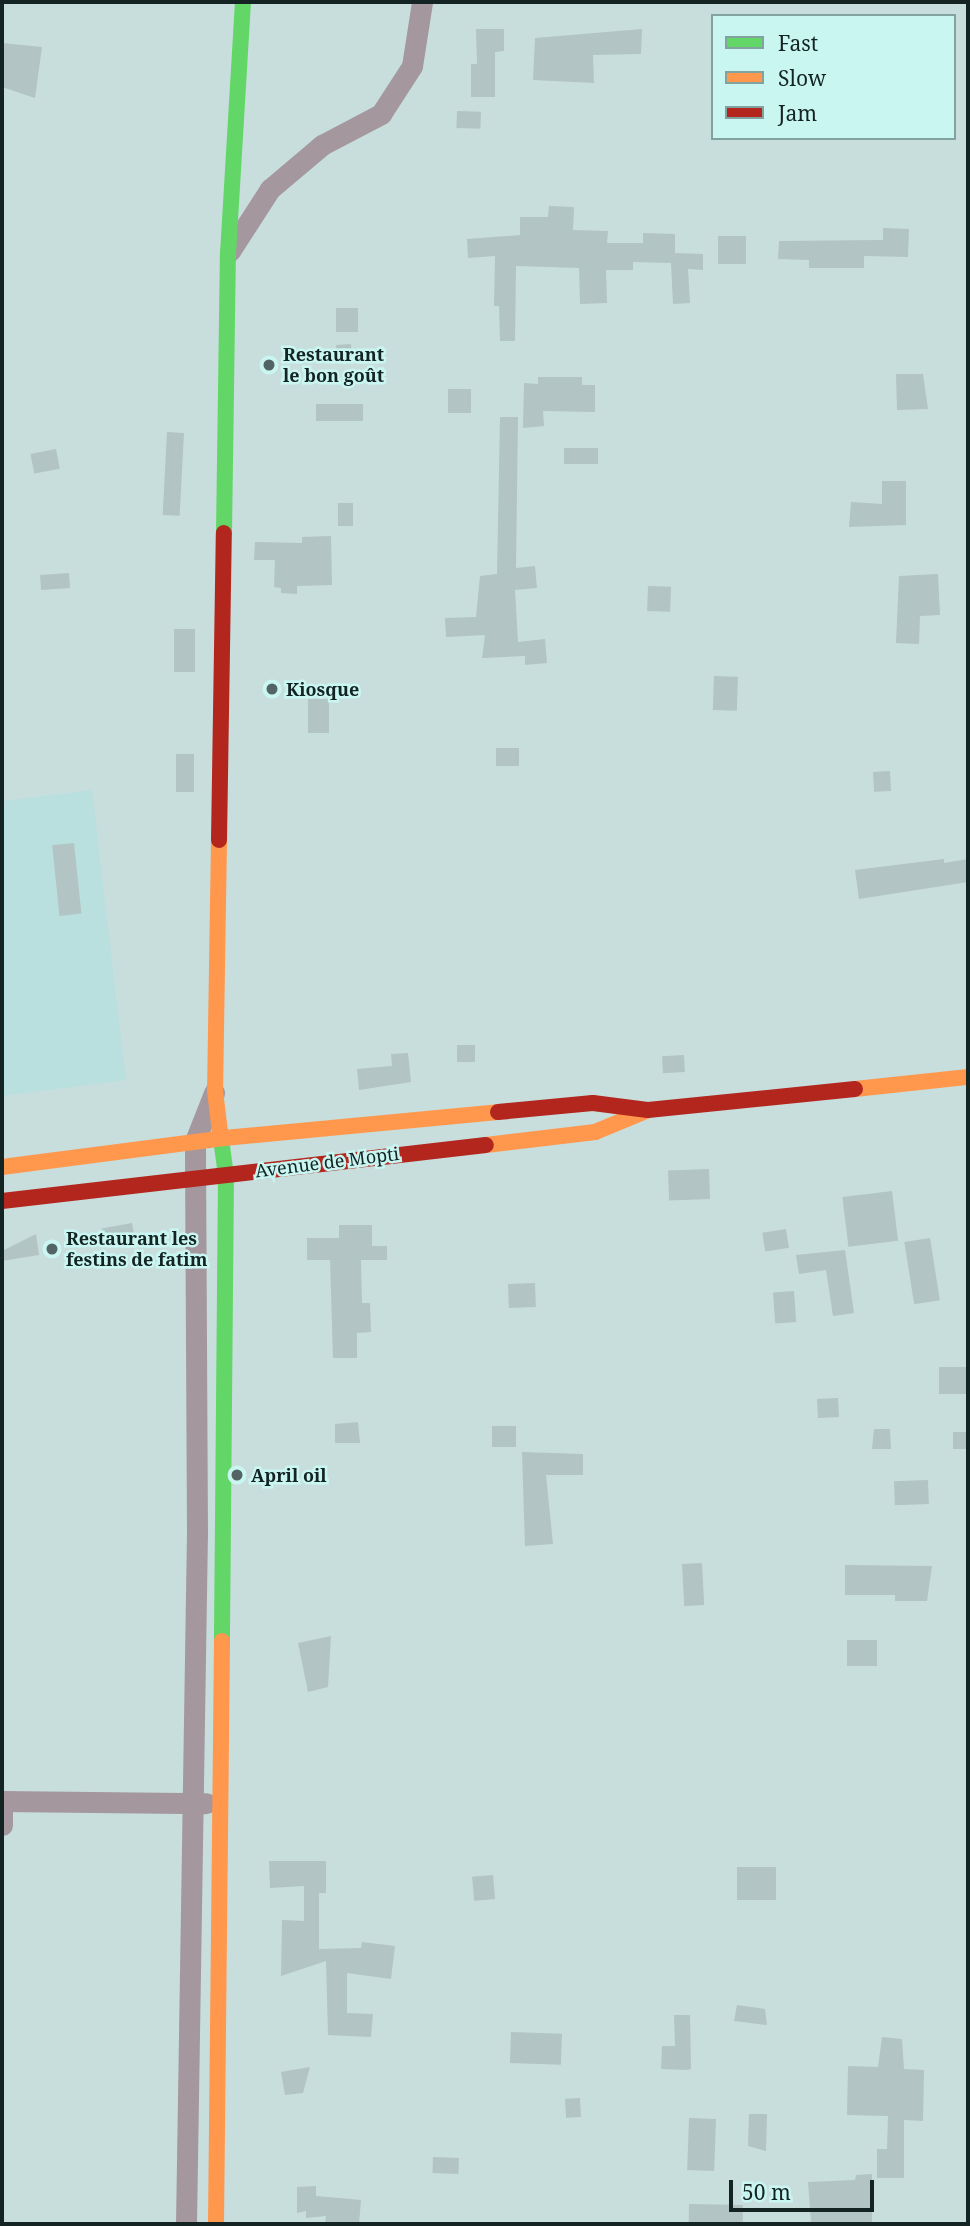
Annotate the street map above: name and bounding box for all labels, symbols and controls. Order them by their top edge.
legend [711,14,956,140]
text: Fast [778,29,818,57]
text: Slow [778,64,826,92]
text: Jam [778,99,817,127]
place label: Restaurant le bon goût [283,344,384,386]
marker: Restaurant le bon goût [261,357,277,373]
place label: Kiosque [286,678,359,700]
marker: Kiosque [264,681,280,697]
street label: Avenue de Mopti [254,1142,400,1182]
place label: Restaurant les festins de fatim [66,1228,207,1270]
marker: Restaurant les festins de fatim [44,1241,60,1257]
place label: April oil [251,1464,327,1486]
marker: April oil [229,1467,245,1483]
scale bar [732,2166,877,2210]
text: 50 m [742,2178,791,2206]

